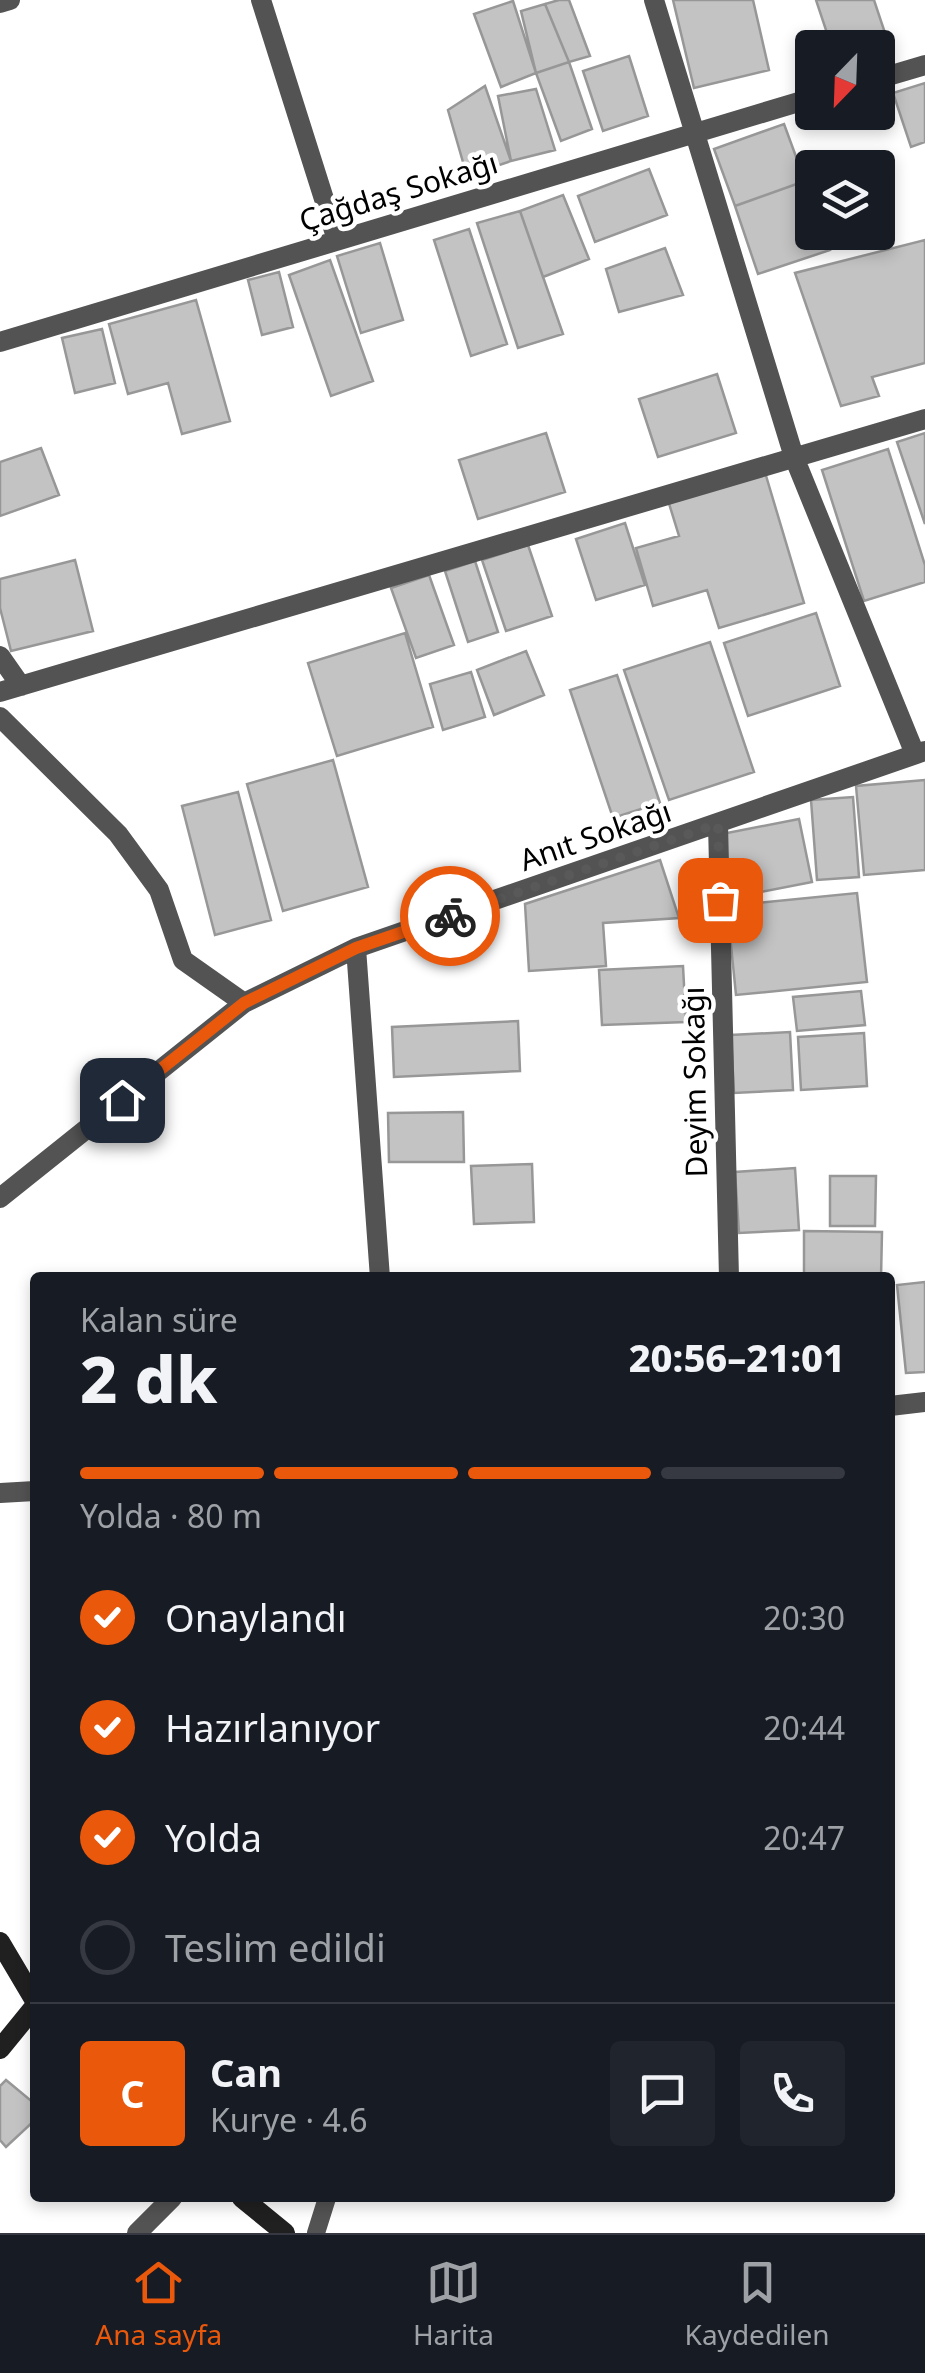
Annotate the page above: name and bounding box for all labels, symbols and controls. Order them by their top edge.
north arrow [795,30,895,130]
map controls [795,30,895,250]
street label: Çağdaş Sokağı [294,141,502,241]
button: layers [795,150,895,250]
street label: Anıt Sokağı [514,790,676,880]
pin [678,858,763,943]
courier [400,866,500,966]
icon: bag [693,873,748,928]
icon: bike [423,889,478,944]
street label: Deyim Sokağı [672,986,716,1178]
pin [80,1058,165,1143]
icon: home [95,1073,150,1128]
text: Kalan süre [80,1298,238,1341]
text: 20:56–21:01 [629,1331,845,1383]
text: 2 dk [80,1334,217,1422]
text: Yolda · 80 m [80,1494,262,1537]
icon: check [80,1590,135,1645]
text: Onaylandı [165,1591,347,1643]
text: 20:30 [763,1596,845,1639]
icon: check [80,1700,135,1755]
text: Hazırlanıyor [165,1701,380,1753]
text: 20:44 [763,1706,845,1749]
icon: check [80,1810,135,1865]
text: Yolda [165,1811,262,1863]
text: 20:47 [763,1816,845,1859]
text: Teslim edildi [165,1921,386,1973]
button: chat [610,2041,715,2146]
button: phone [740,2041,845,2146]
text: Can [210,2046,282,2098]
text: C [120,2067,145,2119]
text: Kurye · 4.6 [210,2098,368,2141]
tab: Ana sayfa [95,2255,222,2353]
tab: Harita [413,2255,494,2353]
tab: Kaydedilen [685,2255,830,2353]

